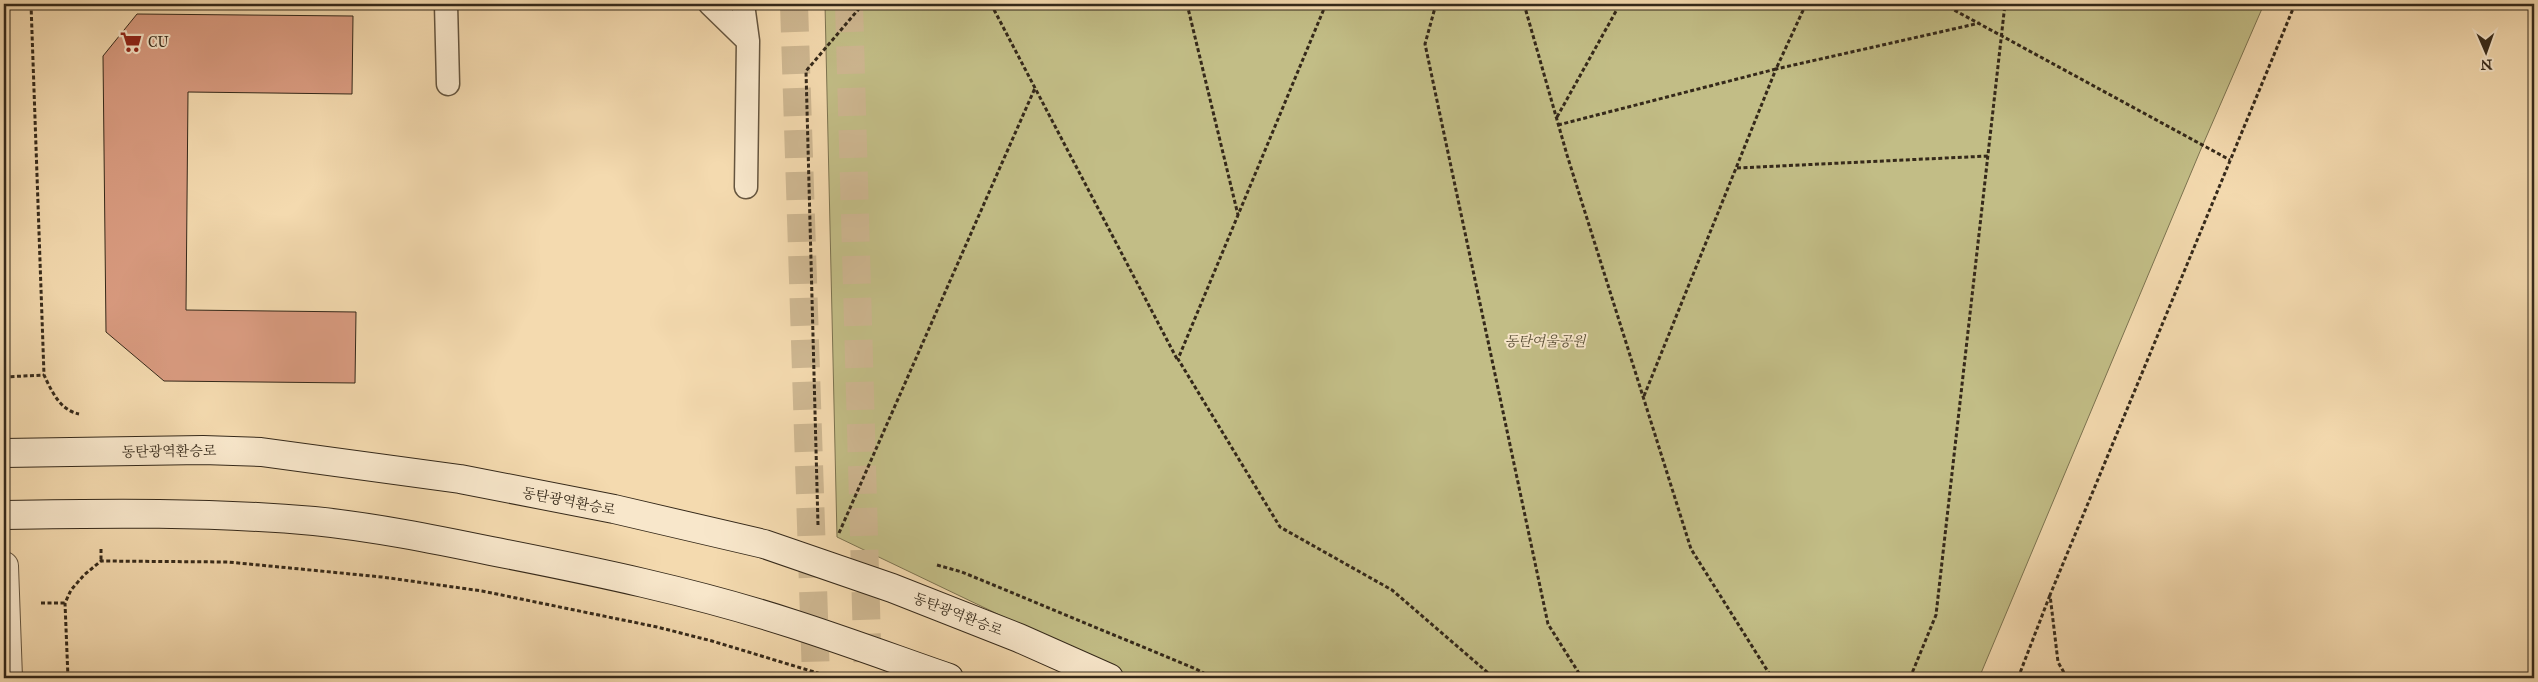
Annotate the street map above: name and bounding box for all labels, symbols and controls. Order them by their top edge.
north arrow [2460,28,2510,78]
supermarket icon: CU [118,29,144,55]
place label: CU [148,34,170,51]
text: N [2480,56,2493,73]
park label: 동탄여울공원 [1504,333,1587,350]
street label: 동탄광역환승로 [122,442,217,461]
street label: 동탄광역환승로 [521,484,617,519]
street label: 동탄광역환승로 [911,590,1005,640]

